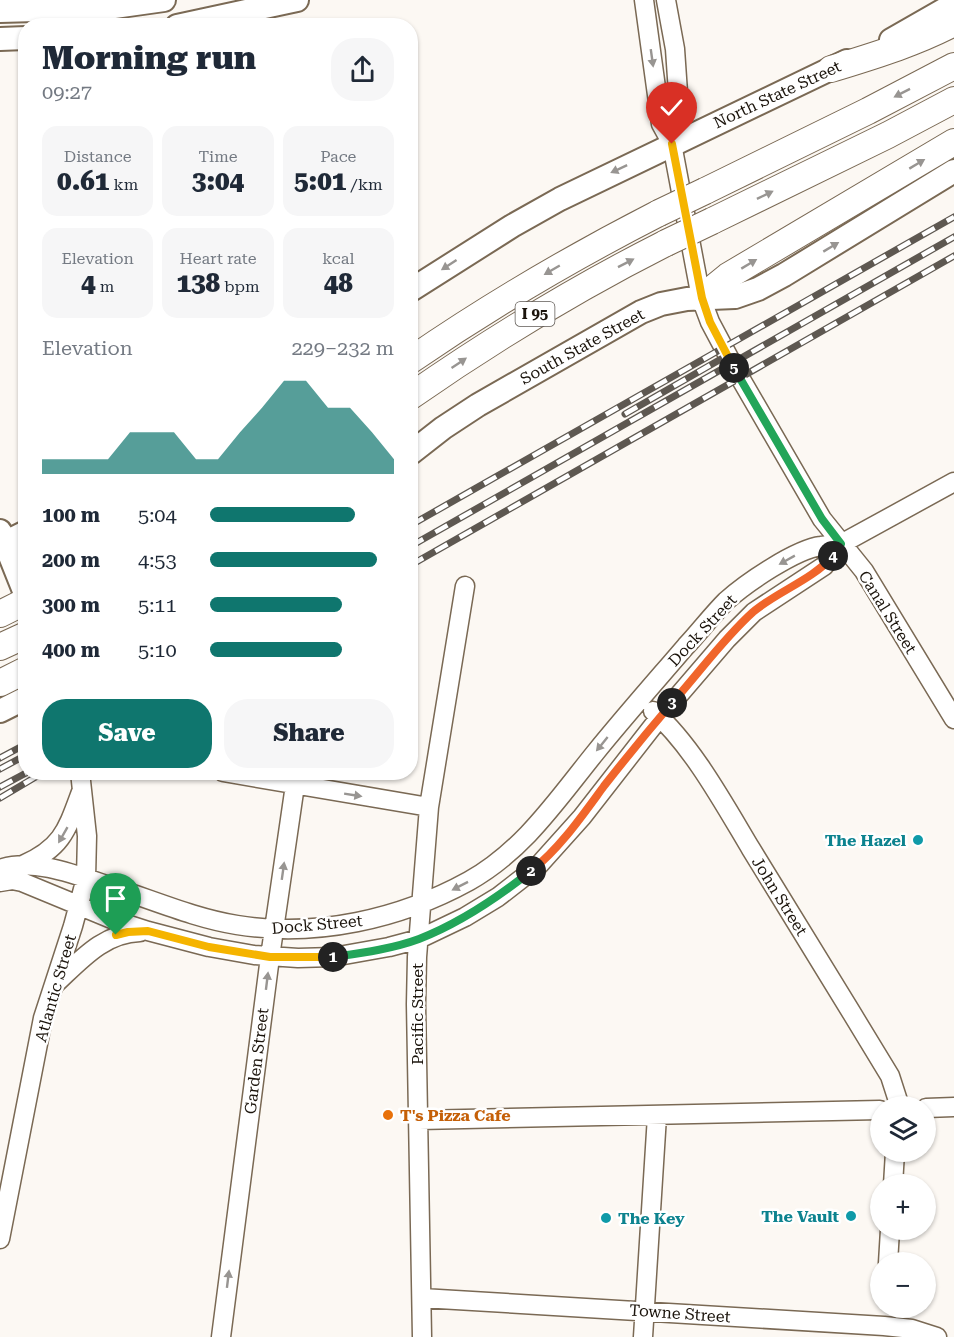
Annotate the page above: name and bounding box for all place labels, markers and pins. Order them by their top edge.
pin [646,82,697,144]
pin: 5 [719,353,749,383]
pin: 4 [818,541,848,571]
pin: 3 [657,688,687,718]
place label: The Hazel [825,831,907,850]
marker: The Hazel [911,833,925,847]
pin: 2 [516,856,546,886]
pin [90,873,141,935]
pin: 1 [318,942,348,972]
place label: T's Pizza Cafe [400,1106,511,1125]
marker: T's Pizza Cafe [381,1108,395,1122]
place label: The Vault [761,1207,840,1226]
place label: The Key [618,1209,685,1228]
marker: The Vault [844,1209,858,1223]
marker: The Key [599,1211,613,1225]

